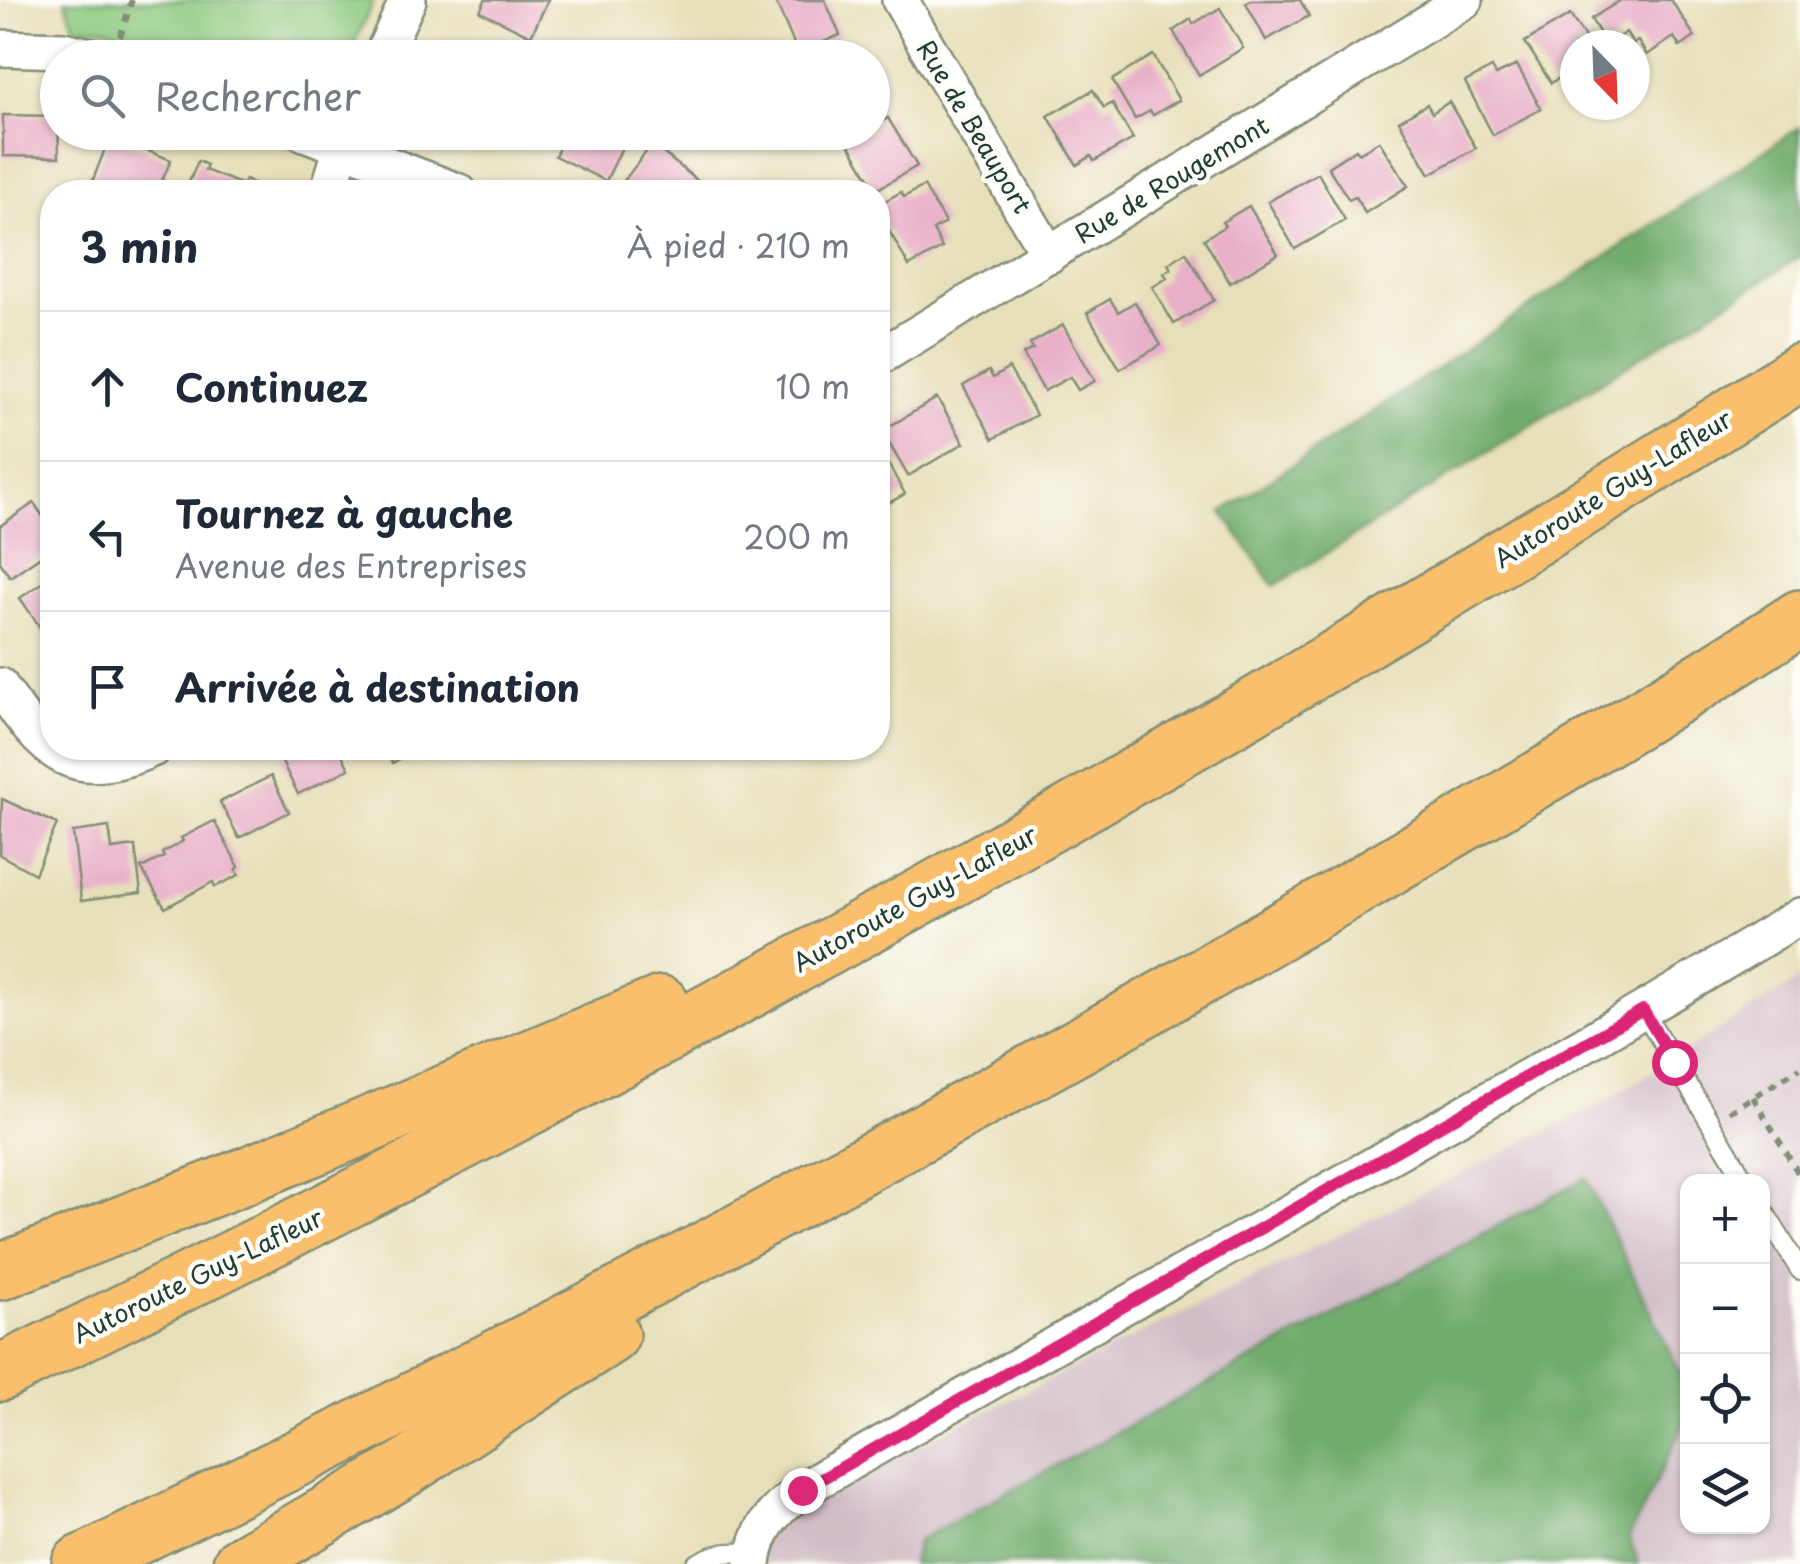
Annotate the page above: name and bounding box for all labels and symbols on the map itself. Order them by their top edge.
north arrow [1560,30,1650,120]
street label: Rue de Beauport [908,32,1042,221]
street label: Rue de Rougemont [1067,106,1276,252]
street label: Autoroute Guy-Lafleur [1486,399,1739,577]
street label: Autoroute Guy-Lafleur [785,815,1044,981]
route start [1652,1040,1698,1086]
street label: Autoroute Guy-Lafleur [66,1198,329,1352]
route end [780,1468,826,1514]

